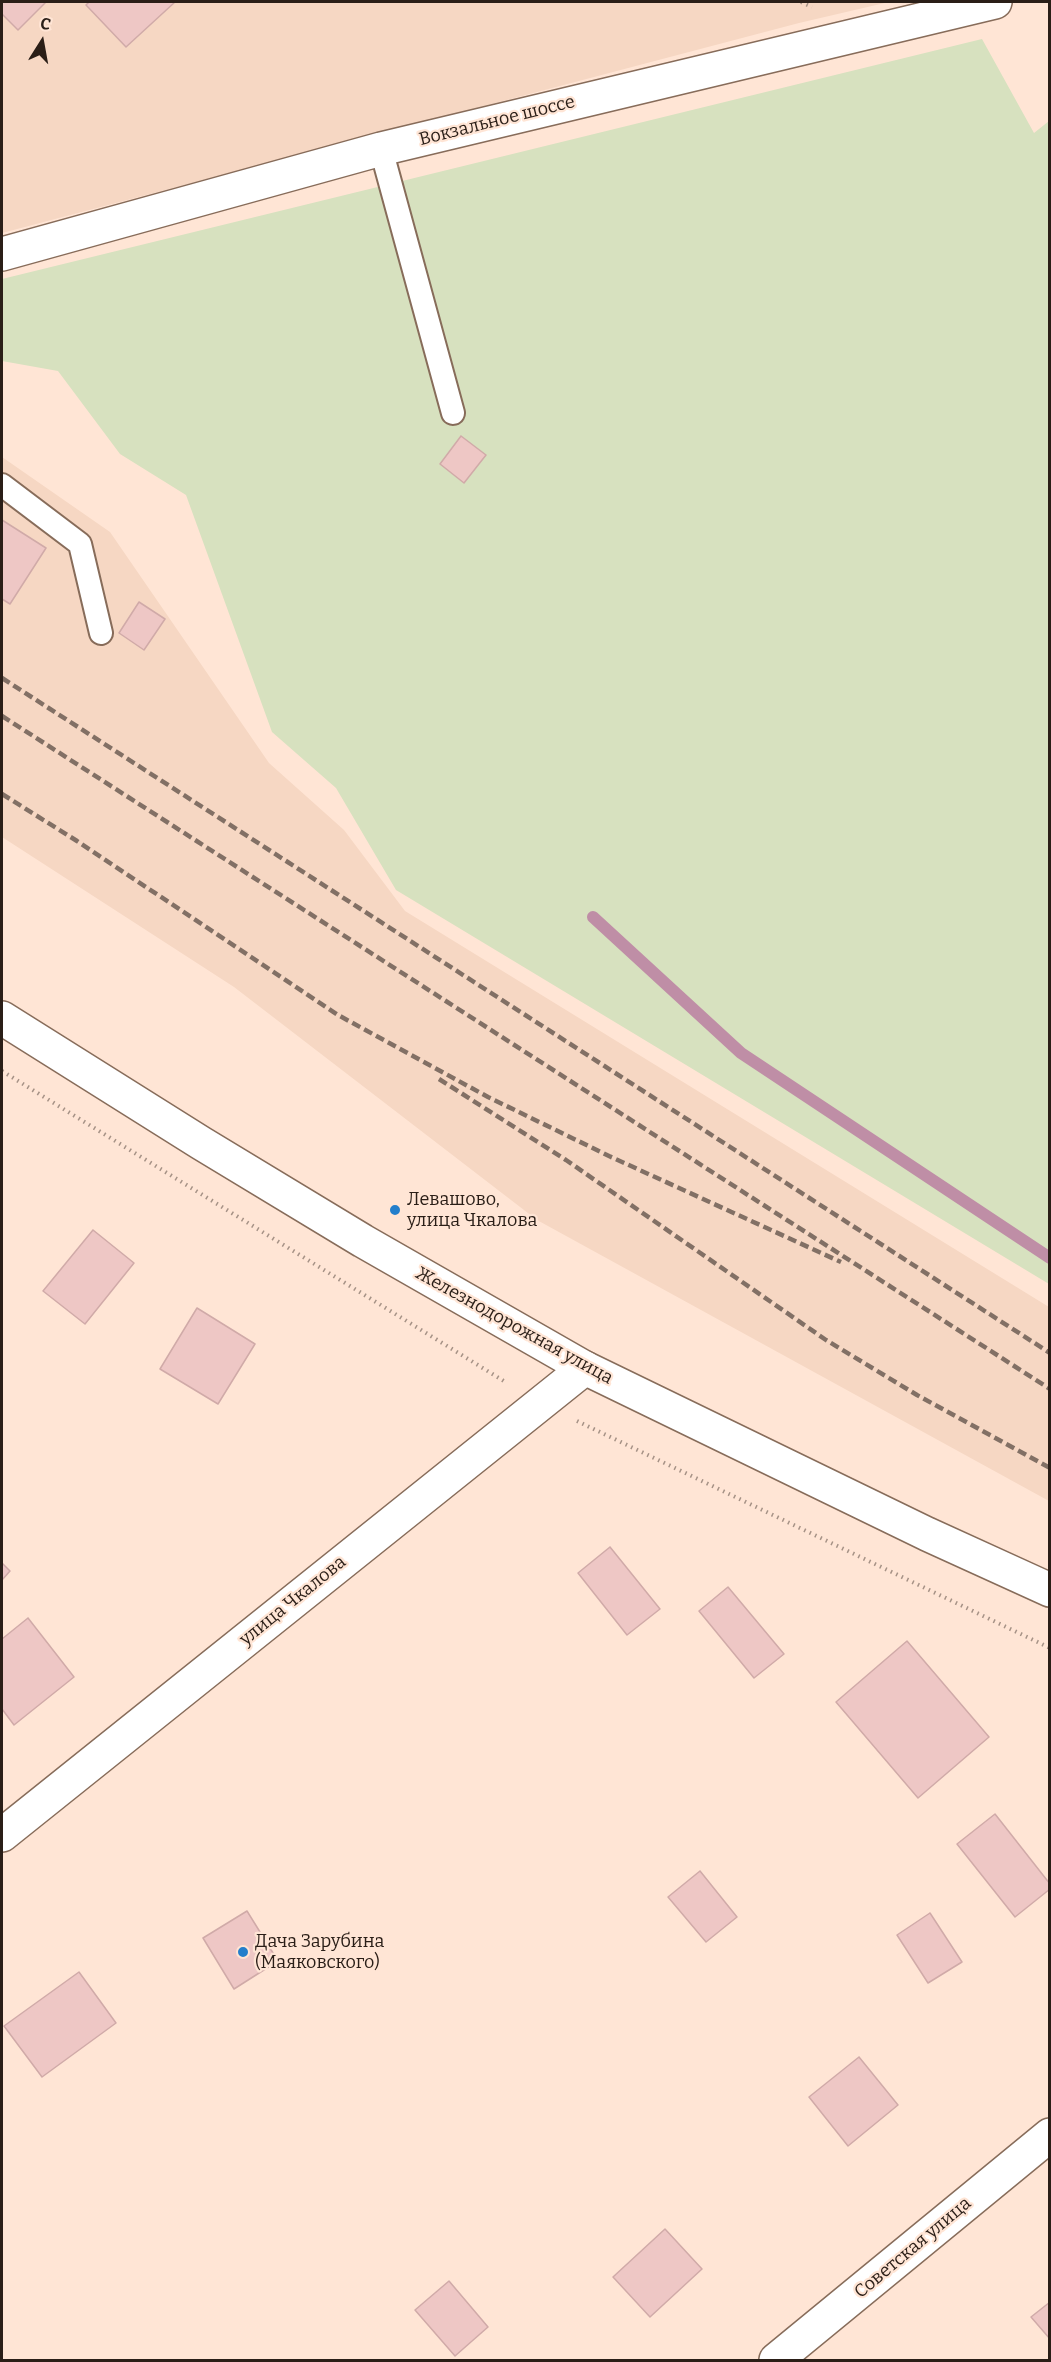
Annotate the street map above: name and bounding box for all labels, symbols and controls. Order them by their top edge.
north arrow [12,12,72,72]
text: С [39,14,52,34]
street label: Вокзальное шоссе [417,91,577,151]
place label: Левашово, улица Чкалова [407,1189,537,1232]
marker: Левашово, улица Чкалова [388,1203,402,1217]
street label: Железнодорожная улица [411,1263,617,1389]
street label: улица Чкалова [236,1552,350,1650]
place label: Дача Зарубина (Маяковского) [255,1931,384,1974]
marker: Дача Зарубина (Маяковского) [236,1945,250,1959]
street label: Советская улица [850,2193,976,2303]

